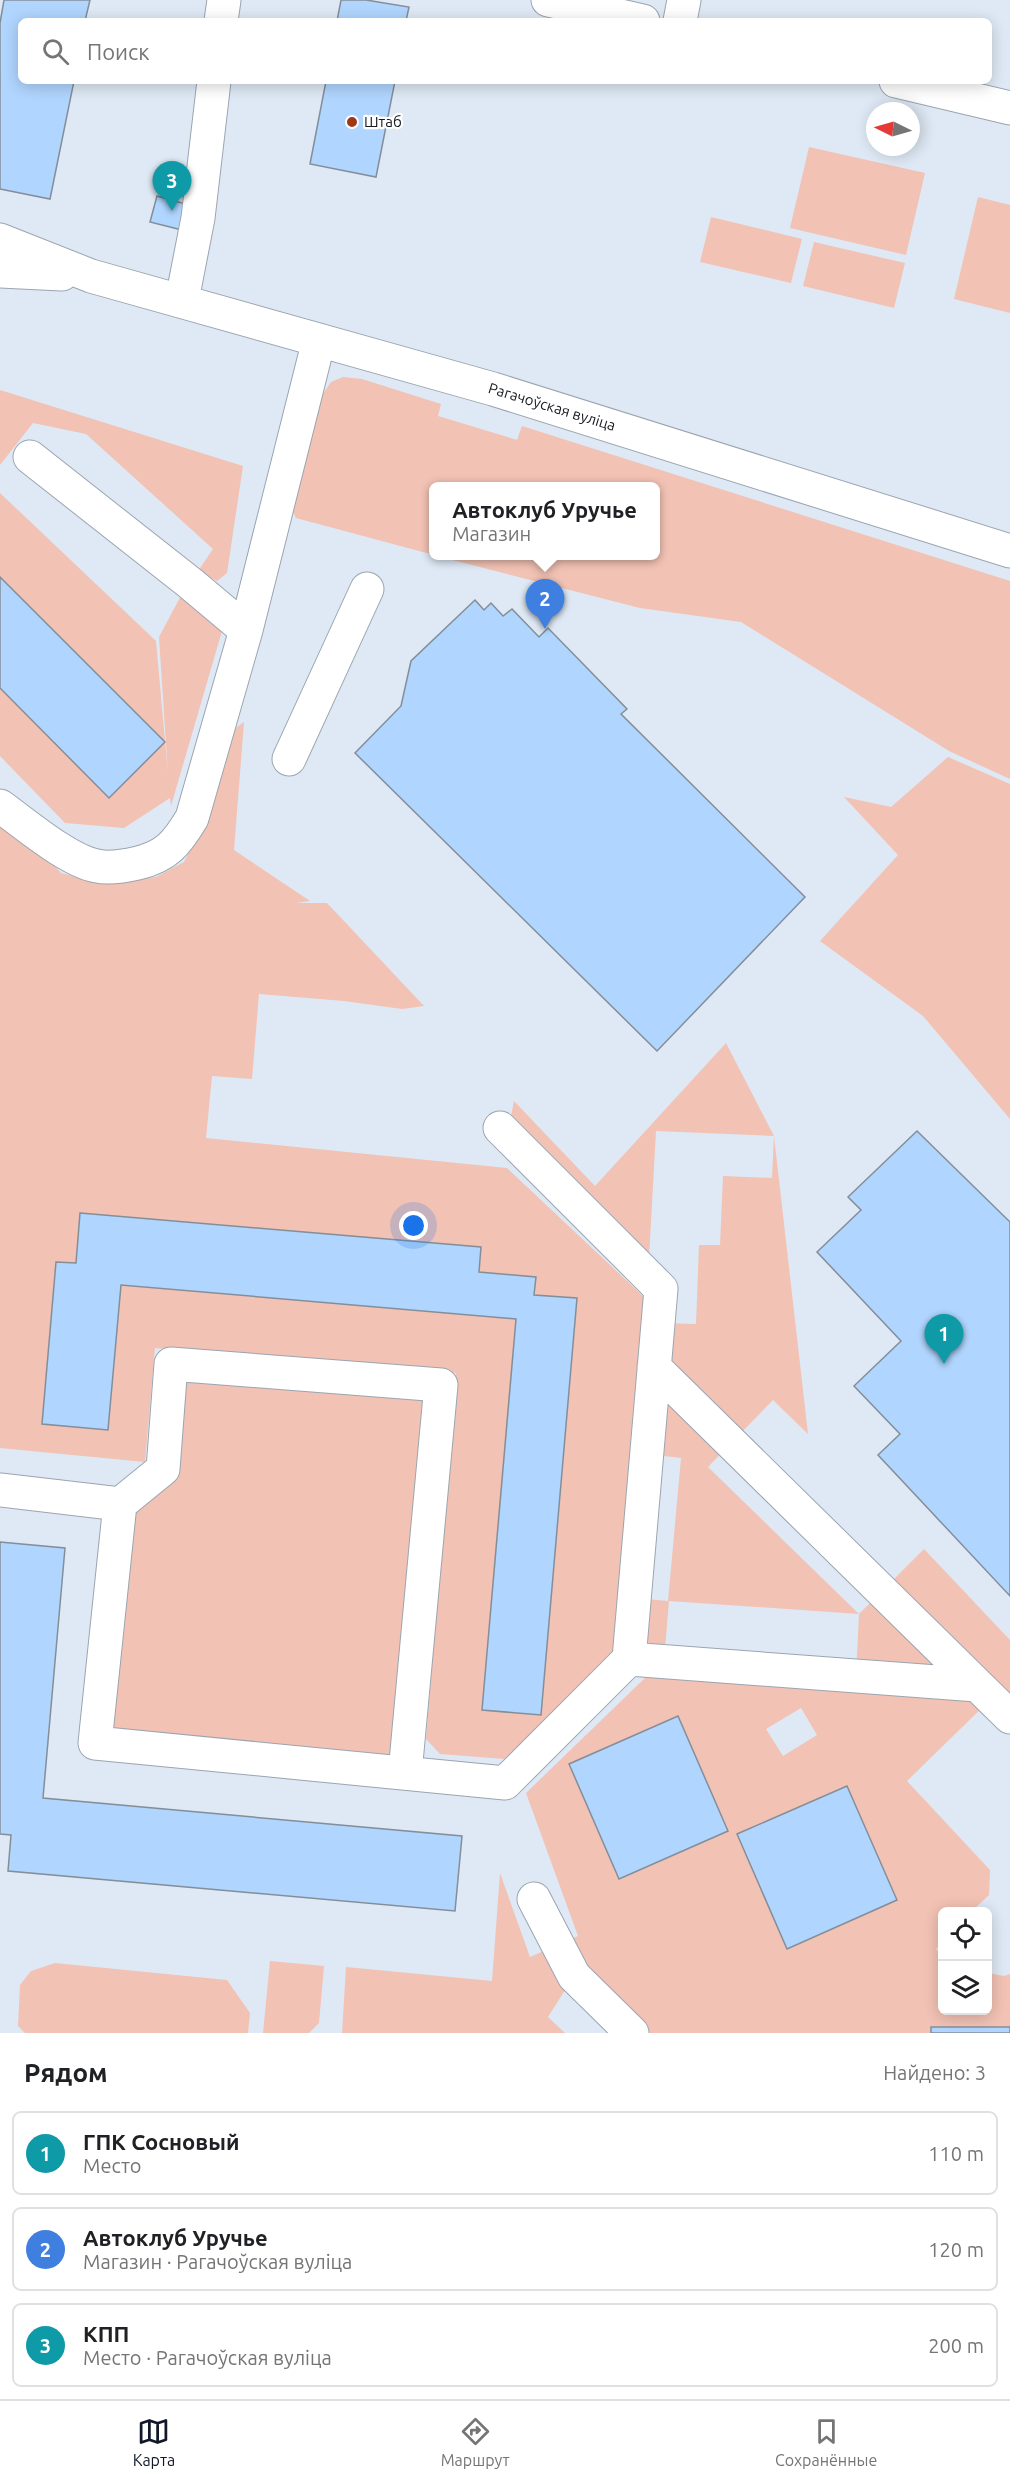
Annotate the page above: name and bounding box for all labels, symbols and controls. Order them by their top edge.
search box [18,18,992,84]
icon: search [39,35,72,68]
text: Поиск [87,39,150,64]
north arrow [866,102,920,156]
place label: Штаб [364,113,402,130]
marker: Штаб [345,115,359,129]
pin: 3 [152,162,192,211]
street label: Рагачоўская вуліца [486,379,618,434]
popup [429,482,660,560]
text: Автоклуб Уручье [452,497,637,522]
text: Магазин [452,522,531,545]
pin: 2 [526,580,564,629]
your location [399,1211,428,1240]
pin: 1 [924,1314,964,1364]
map controls [938,1907,992,2015]
button: locate [938,1907,992,1961]
button: layers [938,1961,992,2015]
text: Рядом [24,2058,108,2087]
text: Найдено: 3 [883,2061,986,2084]
text: ГПК Сосновый [83,2129,239,2154]
text: 1 [40,2142,51,2165]
text: 110 m [928,2142,984,2165]
text: Место [83,2154,142,2177]
text: Автоклуб Уручье [83,2225,268,2250]
text: 2 [40,2238,51,2261]
text: 120 m [928,2238,984,2261]
text: Магазин · Рагачоўская вуліца [83,2250,352,2273]
text: КПП [83,2321,129,2346]
text: 3 [40,2334,51,2357]
text: 200 m [928,2334,984,2357]
text: Место · Рагачоўская вуліца [83,2346,332,2369]
tab: Карта [133,2415,175,2469]
tab: Маршрут [441,2415,510,2469]
tab: Сохранённые [775,2415,877,2469]

